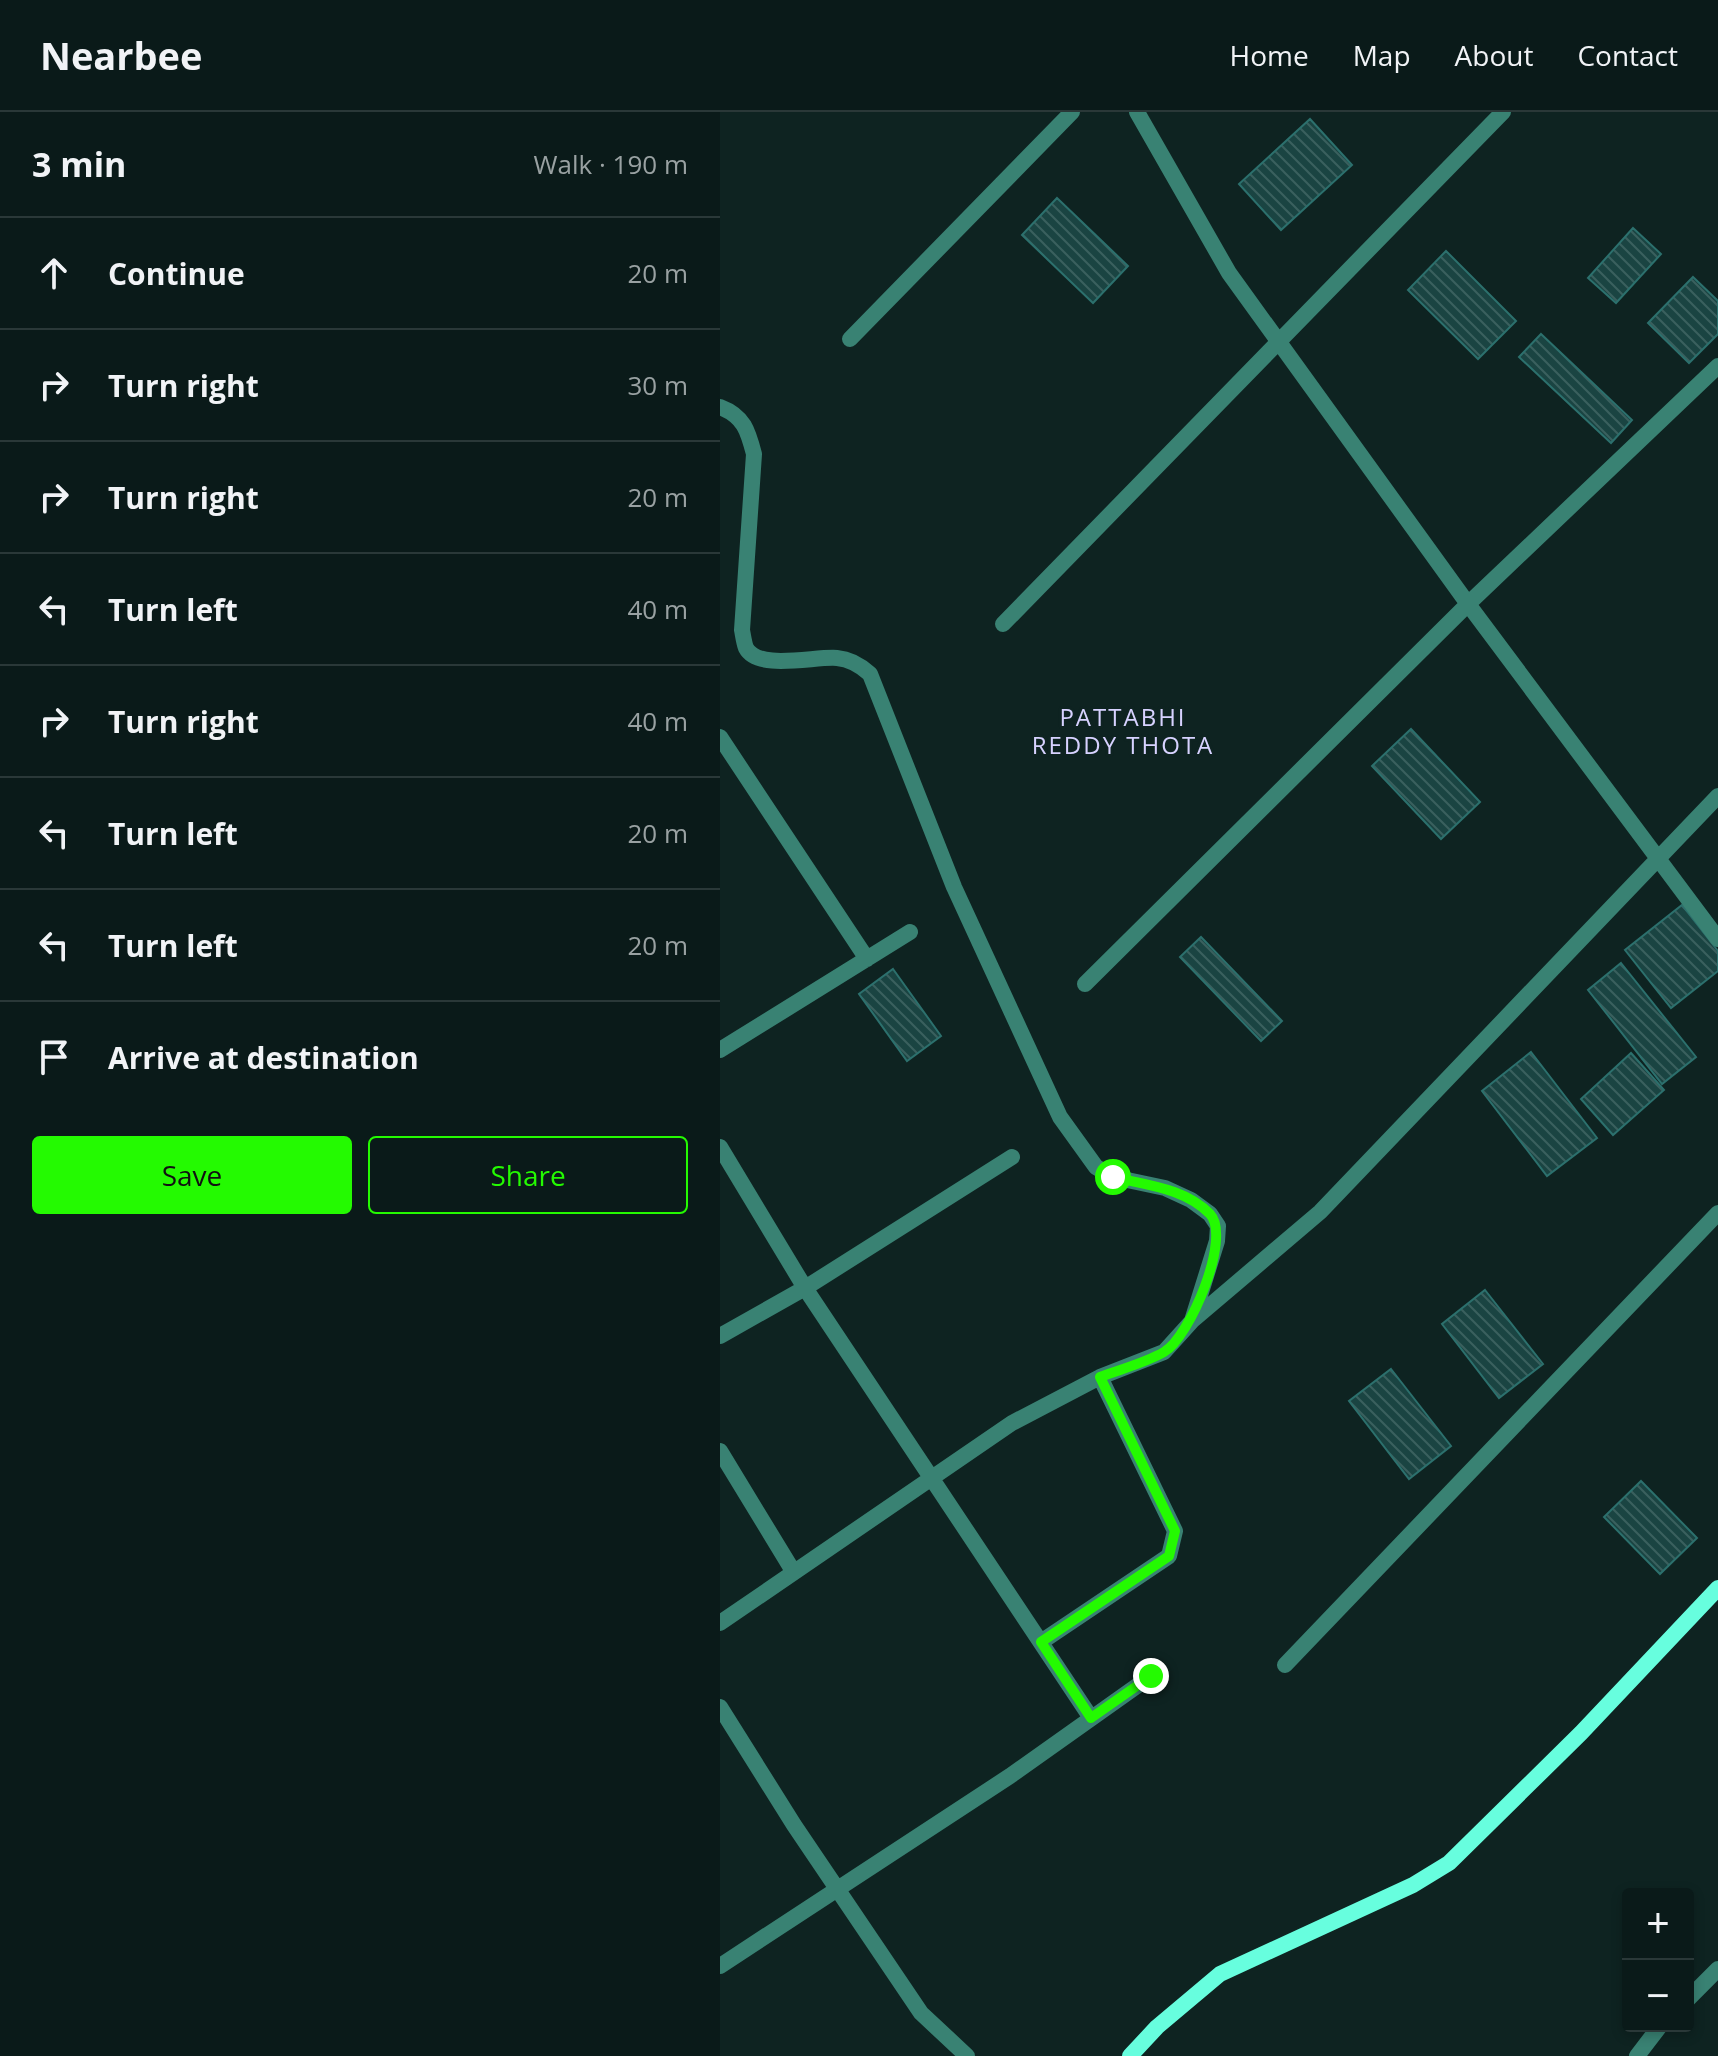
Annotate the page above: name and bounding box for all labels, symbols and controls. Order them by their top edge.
text: Nearbee [40,29,203,81]
text: Home [1230,36,1309,74]
text: Map [1353,36,1411,74]
text: About [1455,36,1533,74]
text: Contact [1577,36,1678,74]
text: 3 min [32,141,126,187]
text: Walk · 190 m [534,146,688,182]
icon: ahead [32,251,76,295]
text: Continue [108,253,245,294]
text: 20 m [627,255,688,291]
icon: right [32,363,76,407]
text: Turn right [108,365,259,406]
text: 30 m [627,367,688,403]
icon: right [32,475,76,519]
text: Turn right [108,477,259,518]
text: 20 m [627,479,688,515]
icon: left [32,587,76,631]
text: Turn left [108,589,238,630]
text: 40 m [627,591,688,627]
icon: right [32,699,76,743]
district label: PATTABHI REDDY THOTA [1032,700,1214,761]
text: Turn right [108,701,259,742]
text: 40 m [627,703,688,739]
icon: left [32,811,76,855]
text: Turn left [108,813,238,854]
text: 20 m [627,815,688,851]
icon: left [32,923,76,967]
text: Turn left [108,925,238,966]
text: 20 m [627,927,688,963]
icon: arrive [32,1035,76,1079]
text: Arrive at destination [108,1037,419,1078]
button: Save [32,1136,352,1214]
button: Share [368,1136,688,1214]
route start [1095,1159,1131,1195]
route end [1133,1658,1169,1694]
map controls [1622,1888,1694,2032]
button: + [1622,1888,1694,1960]
button: − [1622,1960,1694,2032]

